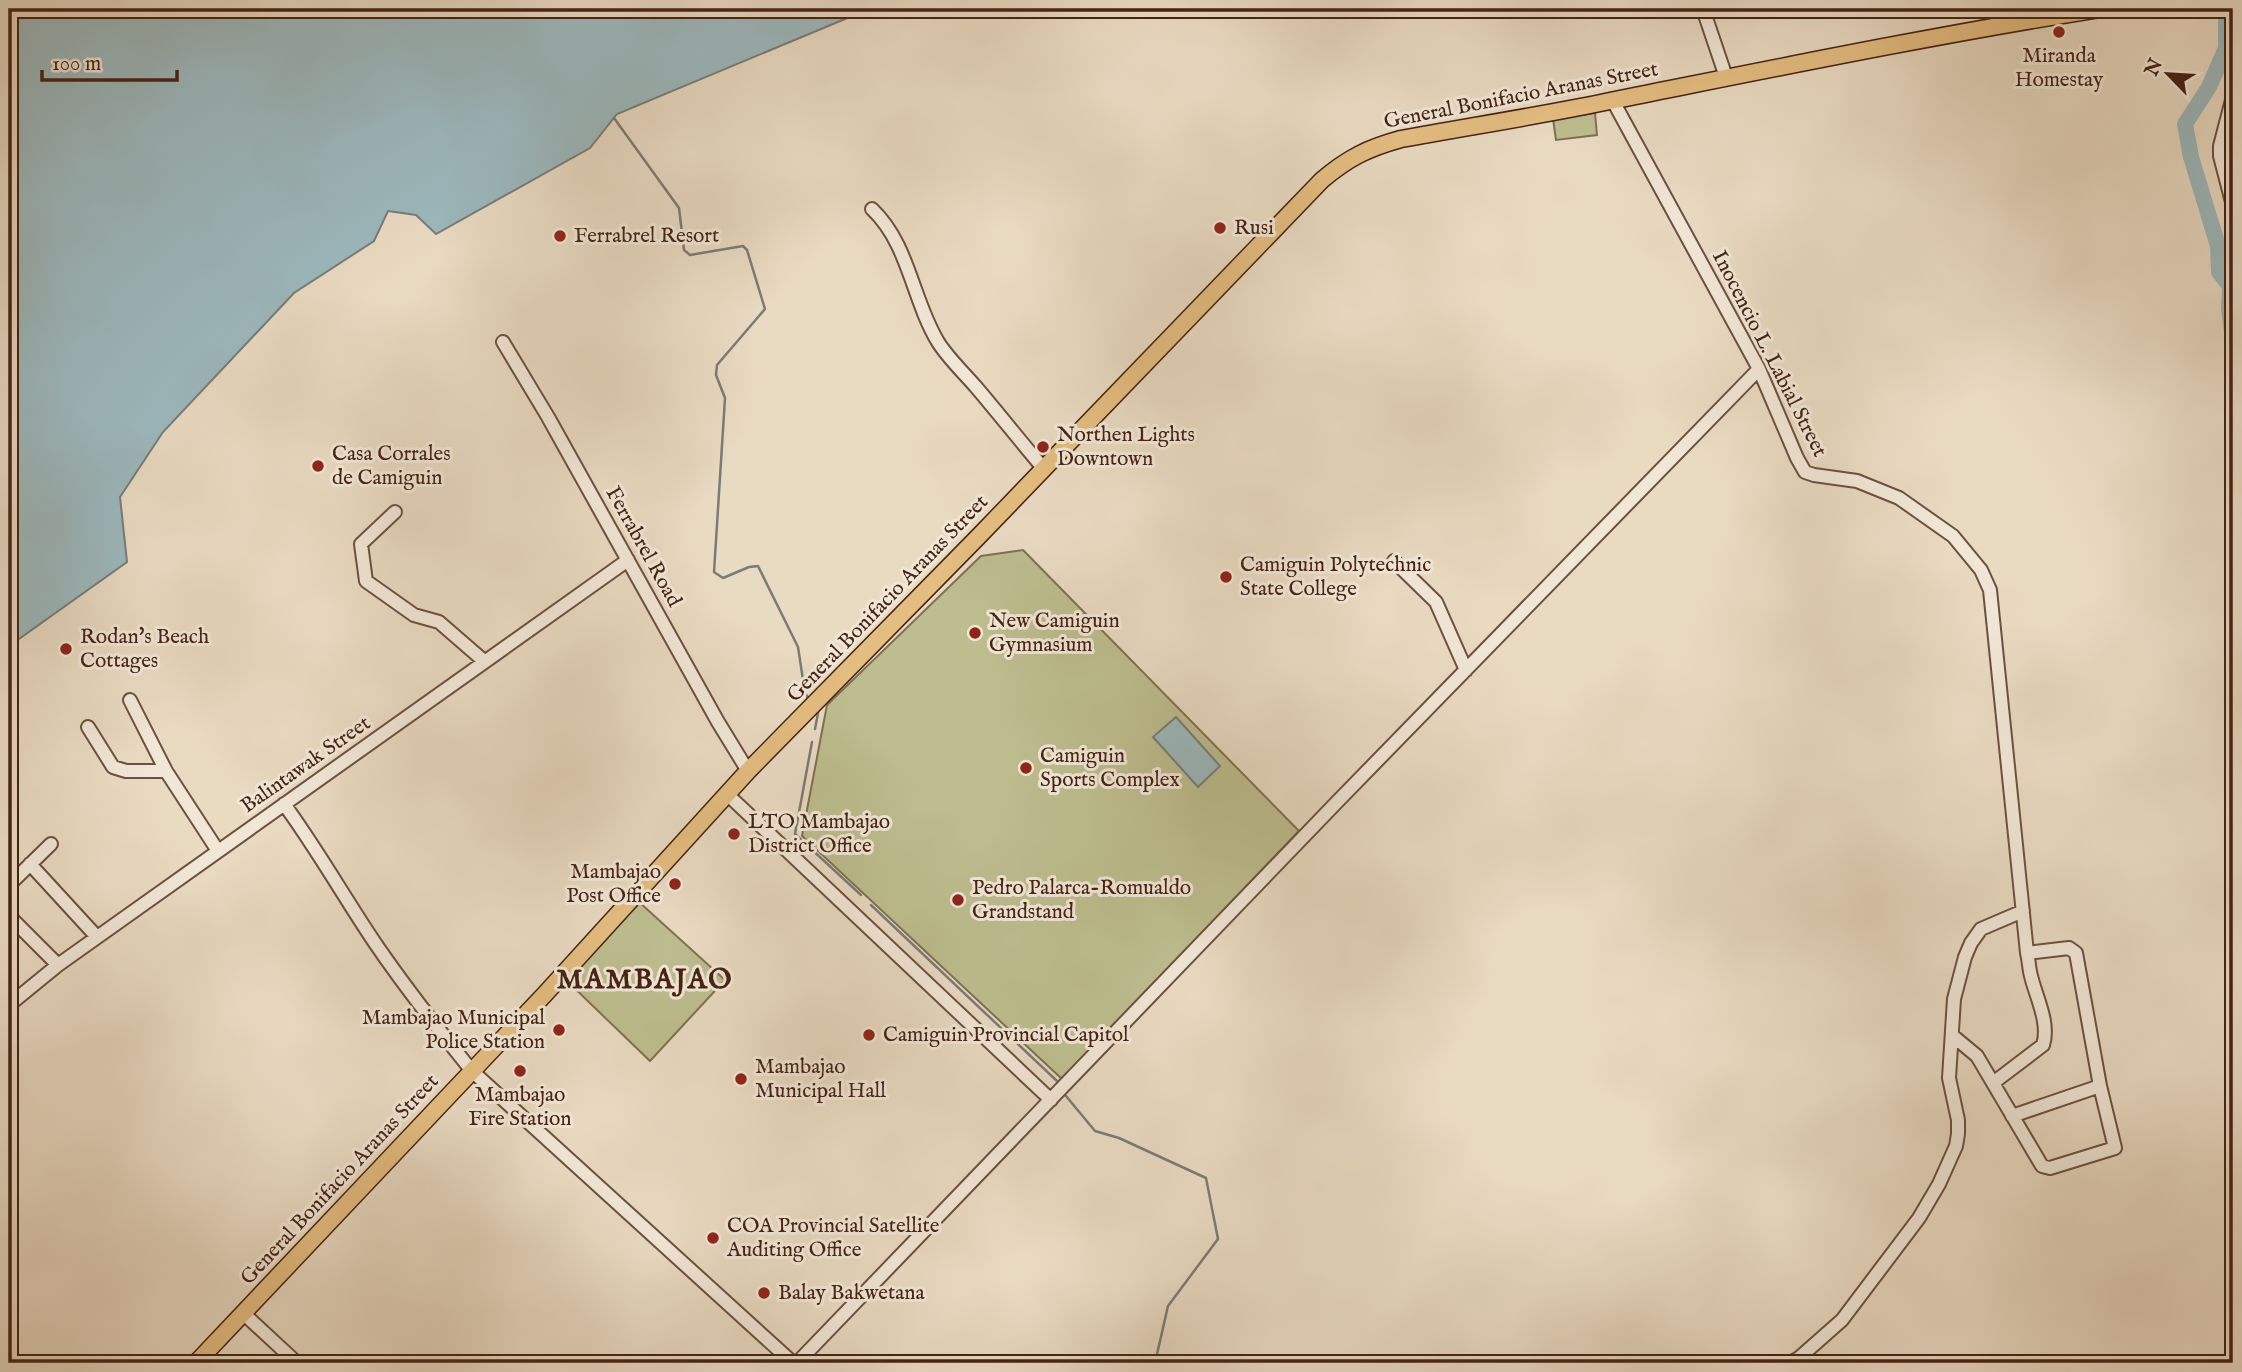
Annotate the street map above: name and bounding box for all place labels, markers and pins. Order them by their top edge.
marker: Miranda Homestay [2051,24,2067,40]
place label: Miranda Homestay [2015,43,2104,94]
place label: Rusi [1234,215,1274,242]
marker: Rusi [1212,220,1228,236]
place label: Ferrabrel Resort [574,223,719,250]
marker: Ferrabrel Resort [552,228,568,244]
place label: Northen Lights Downtown [1057,422,1195,473]
marker: Northen Lights Downtown [1035,439,1051,455]
place label: Casa Corrales de Camiguin [332,441,451,492]
marker: Casa Corrales de Camiguin [310,458,326,474]
place label: Camiguin Polytechnic State College [1240,552,1431,603]
marker: Camiguin Polytechnic State College [1218,569,1234,585]
place label: New Camiguin Gymnasium [989,608,1120,659]
place label: Rodan's Beach Cottages [80,624,209,675]
marker: New Camiguin Gymnasium [967,625,983,641]
marker: Rodan's Beach Cottages [58,641,74,657]
place label: Camiguin Sports Complex [1040,743,1180,794]
marker: Camiguin Sports Complex [1018,760,1034,776]
place label: LTO Mambajao District Office [748,809,890,860]
marker: LTO Mambajao District Office [726,826,742,842]
place label: Mambajao Post Office [566,859,661,910]
place label: Pedro Palarca-Romualdo Grandstand [972,875,1191,926]
marker: Mambajao Post Office [667,876,683,892]
marker: Pedro Palarca-Romualdo Grandstand [950,892,966,908]
place label: Mambajao Municipal Police Station [362,1005,545,1056]
marker: Mambajao Municipal Police Station [551,1022,567,1038]
place label: Camiguin Provincial Capitol [883,1022,1129,1049]
marker: Camiguin Provincial Capitol [861,1027,877,1043]
place label: Mambajao Municipal Hall [755,1054,886,1105]
marker: Mambajao Fire Station [512,1063,528,1079]
marker: Mambajao Municipal Hall [733,1071,749,1087]
place label: Mambajao Fire Station [468,1082,572,1133]
place label: COA Provincial Satellite Auditing Office [726,1213,940,1264]
marker: COA Provincial Satellite Auditing Office [705,1230,721,1246]
place label: Balay Bakwetana [778,1280,925,1307]
marker: Balay Bakwetana [756,1285,772,1301]

